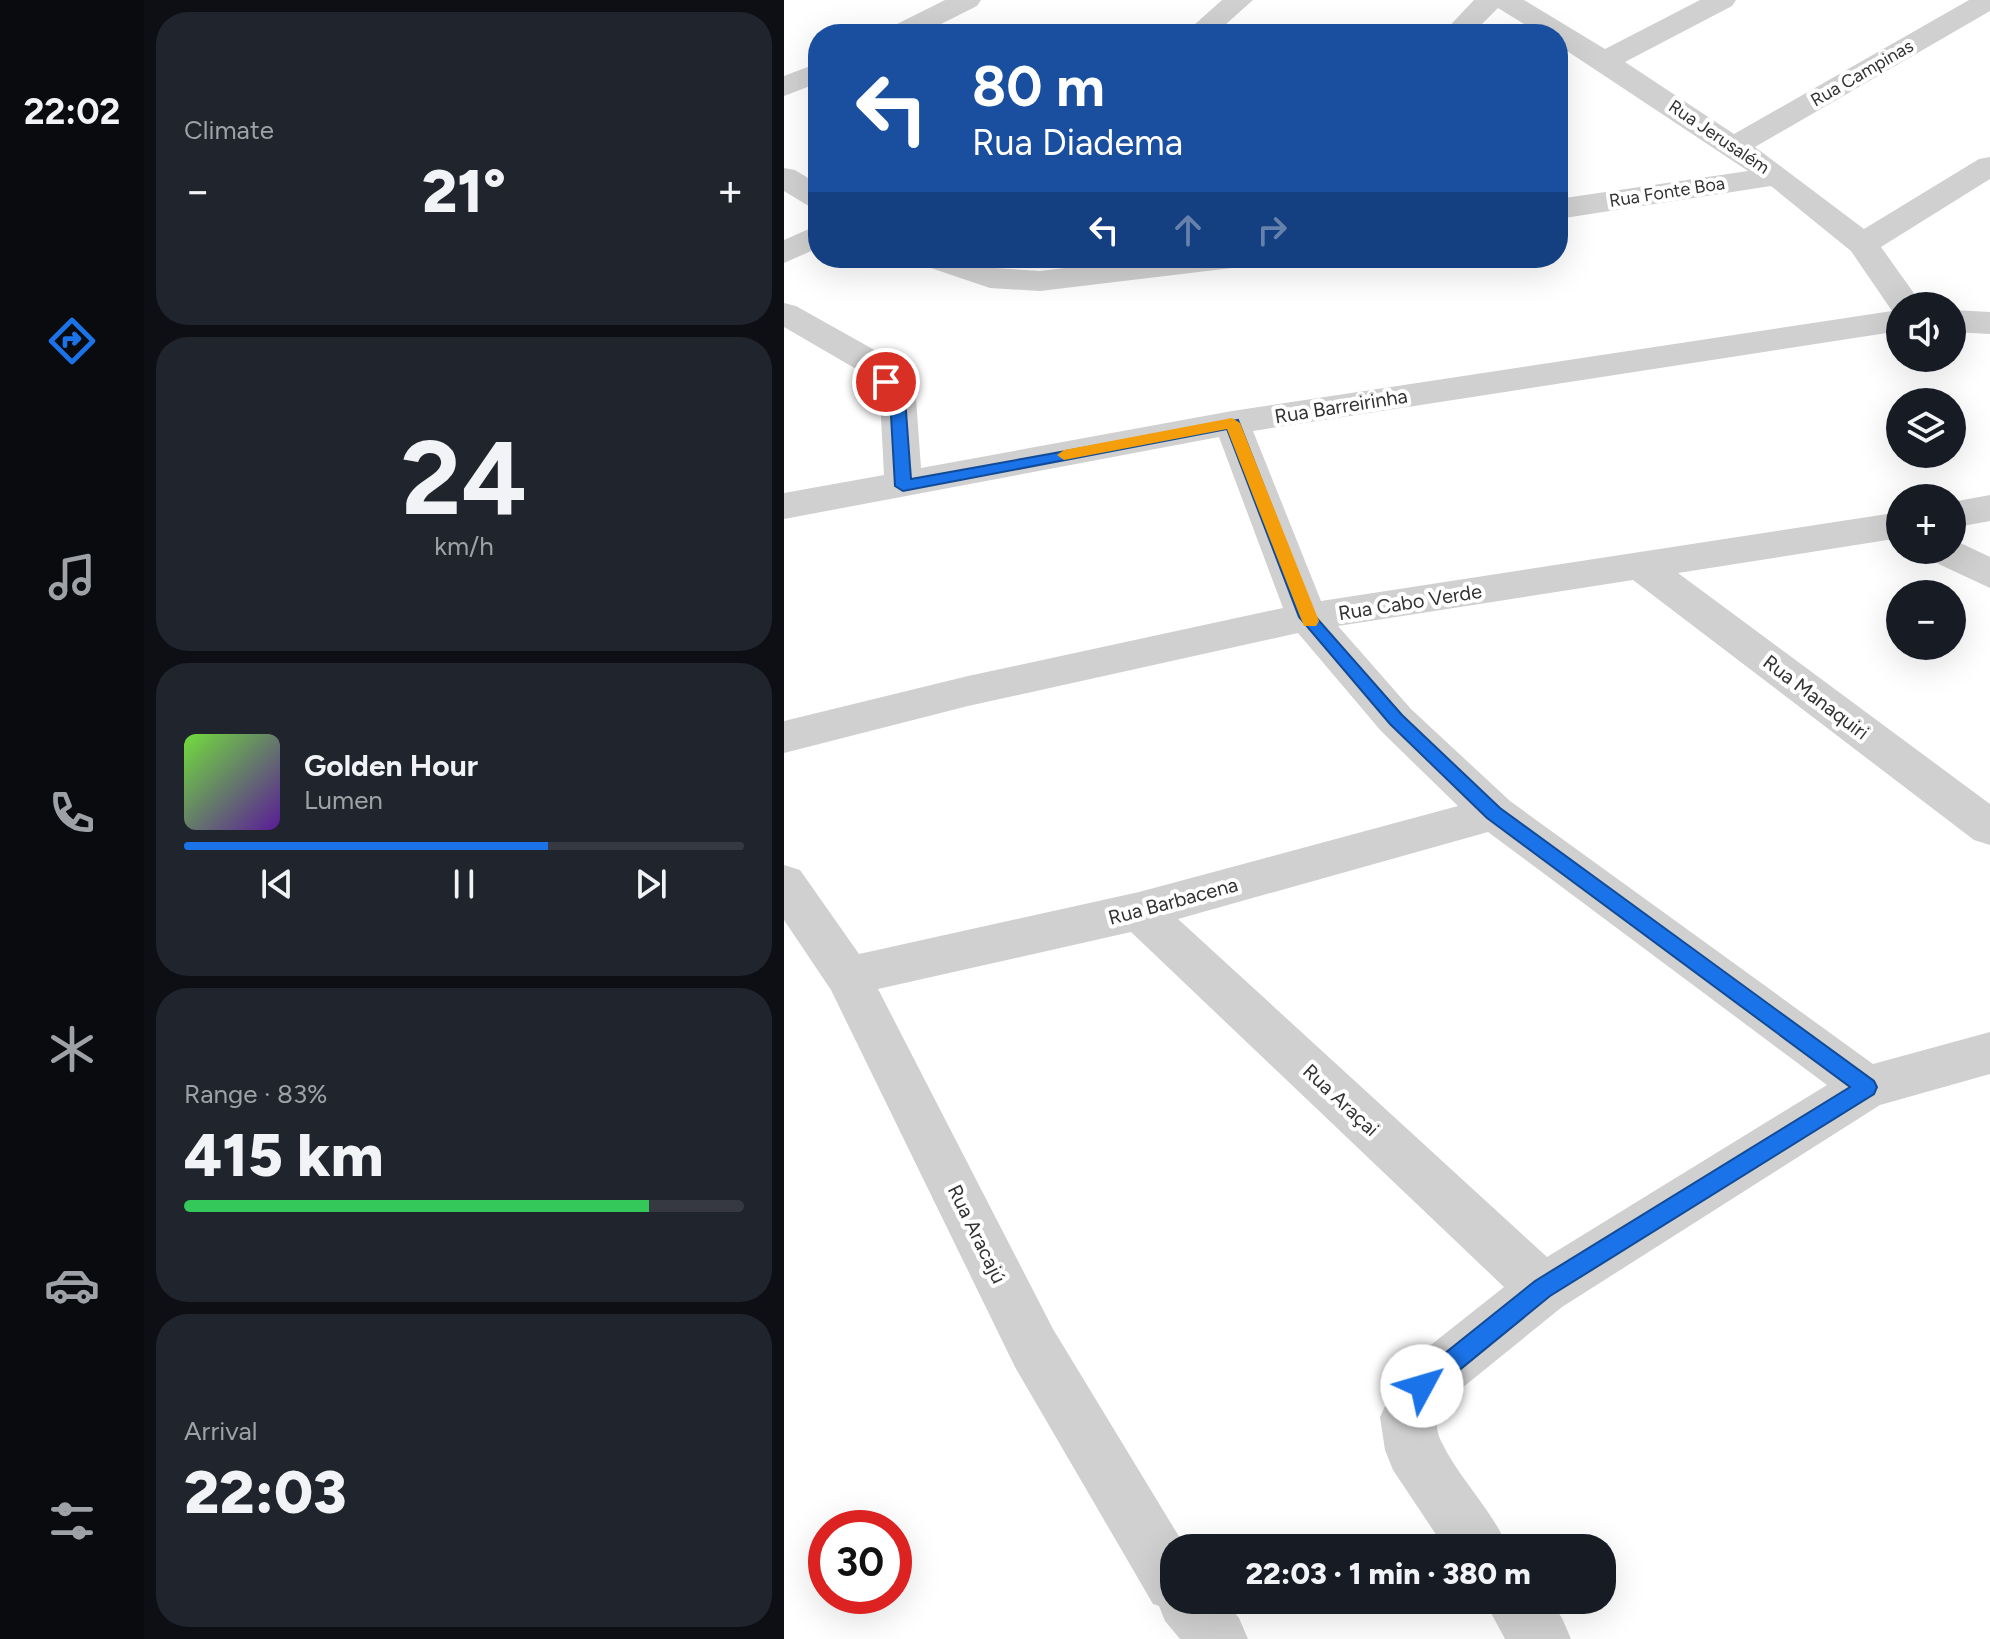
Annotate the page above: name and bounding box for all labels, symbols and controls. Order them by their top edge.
street label: Rua Campinas [1807,35,1917,111]
text: 80 m [972,53,1105,120]
icon: left [840,56,944,160]
text: 22:02 [24,90,120,133]
street label: Rua Jerusalém [1664,95,1774,179]
text: Climate [184,114,274,146]
text: Rua Diadema [972,121,1183,164]
text: 21° [422,155,506,227]
text: − [184,164,211,217]
text: + [717,164,744,217]
street label: Rua Fonte Boa [1608,172,1726,212]
icon: left [1082,208,1126,252]
icon: ahead [1166,208,1210,252]
icon: right [1250,208,1294,252]
map controls [1886,292,1966,660]
button: sound [1886,292,1966,372]
icon: directions [44,313,100,369]
pin [852,348,920,416]
icon: arrive [864,360,908,404]
street label: Rua Barreirinha [1273,384,1409,428]
button: layers [1886,388,1966,468]
text: 24 [401,415,527,540]
button: + [1886,484,1966,564]
text: km/h [434,530,494,562]
icon: music [44,549,100,605]
street label: Rua Cabo Verde [1336,579,1484,625]
button: − [1886,580,1966,660]
street label: Rua Manaquiri [1758,649,1874,745]
text: Golden Hour [304,747,478,784]
text: Lumen [304,784,383,816]
icon: phone [44,785,100,841]
icon: previous [255,862,299,906]
icon: pause [442,862,486,906]
icon: next [629,862,673,906]
street label: Rua Barbacena [1106,872,1240,930]
icon: climate [44,1021,100,1077]
street label: Rua Araçai [1298,1059,1384,1141]
text: Range · 83% [184,1078,328,1110]
text: 415 km [184,1119,384,1191]
street label: Rua Aracajú [943,1181,1011,1287]
icon: car [44,1257,100,1313]
position arrow [1380,1344,1464,1428]
text: Arrival [184,1415,257,1447]
text: 22:03 [184,1456,347,1528]
icon: filters [44,1493,100,1549]
speed limit sign: 30 [808,1510,912,1614]
text: 22:03 · 1 min · 380 m [1245,1555,1531,1592]

